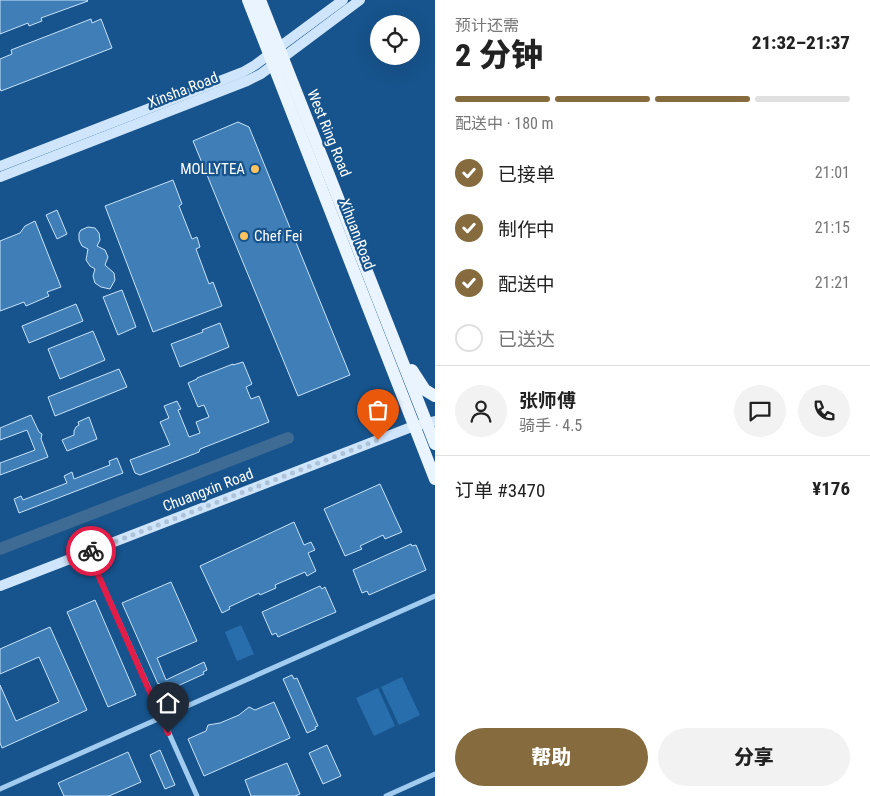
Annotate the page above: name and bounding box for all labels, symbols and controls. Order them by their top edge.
map controls [370,15,420,65]
button: locate [370,15,420,65]
text: 预计还需 [455,16,519,35]
text: 21:32–21:37 [752,31,850,54]
text: 2 分钟 [455,36,543,74]
street label: Xinsha Road [145,68,221,112]
street label: West Ring Road [303,87,355,179]
text: 配送中 · 180 m [455,114,554,133]
icon: check [455,159,483,187]
place label: MOLLYTEA [180,160,245,178]
marker: MOLLYTEA [249,163,261,175]
text: 已接单 [498,163,555,186]
text: 21:01 [815,163,850,182]
street label: Xihuan Road [335,196,379,272]
icon: check [455,214,483,242]
text: 制作中 [498,218,555,241]
text: 21:15 [815,218,850,237]
place label: Chef Fei [254,227,303,245]
marker: Chef Fei [238,230,250,242]
icon: check [455,269,483,297]
text: 配送中 [498,273,555,296]
text: 21:21 [815,273,850,292]
text: 已送达 [498,328,555,351]
button: person [455,385,507,437]
button: chat [734,385,786,437]
button: phone [798,385,850,437]
pin [357,389,399,440]
text: 张师傅 [519,389,576,412]
icon: bag [364,396,392,424]
text: 骑手 · 4.5 [519,416,582,435]
street label: Chuangxin Road [160,464,256,516]
text: ¥176 [812,477,850,500]
text: 订单 #3470 [455,479,545,502]
courier [66,526,116,576]
icon: bike [77,537,105,565]
pin [147,682,189,733]
icon: home [154,689,182,717]
button: 帮助 [455,728,648,786]
button: 分享 [658,728,850,786]

